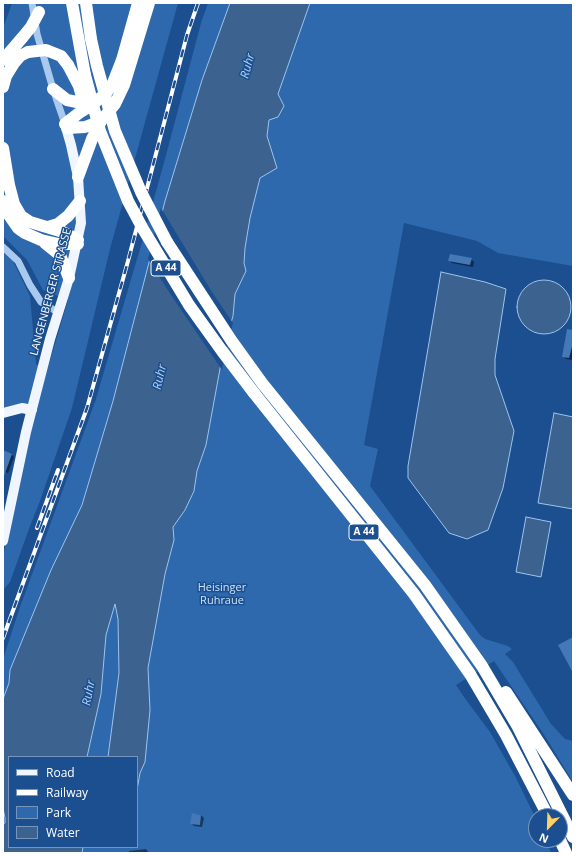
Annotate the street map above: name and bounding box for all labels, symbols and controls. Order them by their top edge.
water label: Ruhr [238,52,258,80]
street label: LANGENBERGER STRASSE [28,227,74,357]
road number: A 44 [151,260,181,276]
water label: Ruhr [150,363,170,391]
road number: A 44 [349,524,379,540]
park label: Heisinger Ruhraue [198,581,246,607]
water label: Ruhr [80,679,98,707]
legend [8,756,138,848]
text: Road [46,764,75,781]
text: Railway [46,784,88,801]
text: Park [46,804,71,821]
north arrow [528,808,568,848]
text: Water [46,824,80,841]
text: N [536,830,551,847]

